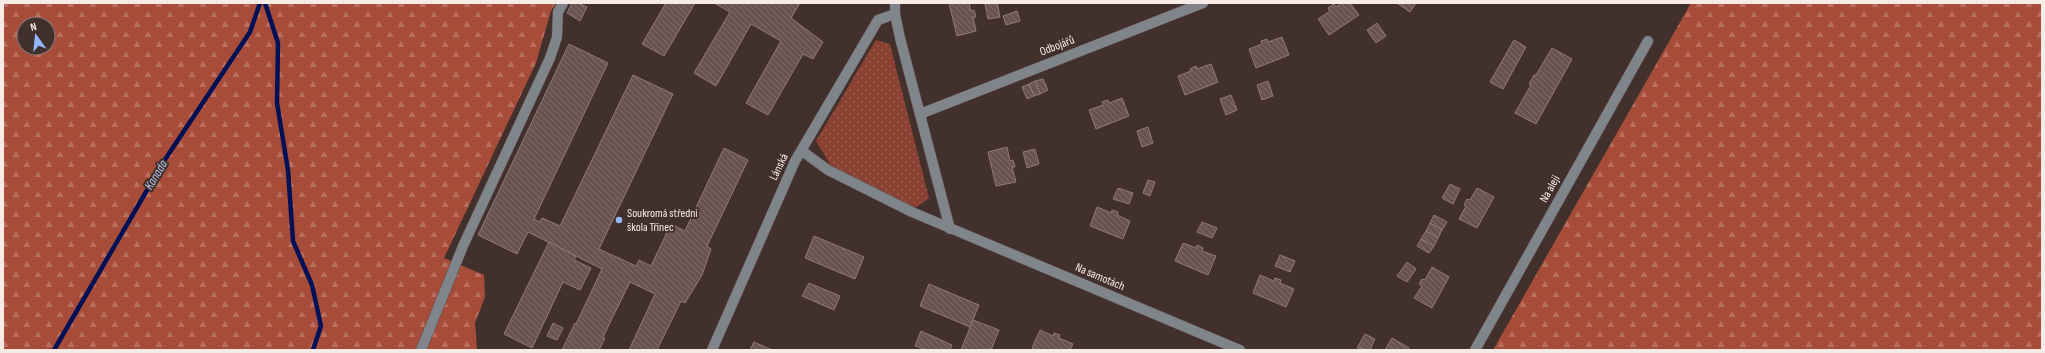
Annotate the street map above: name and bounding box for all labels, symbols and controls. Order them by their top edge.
north arrow [16,16,56,56]
text: N [29,20,38,34]
street label: Odbojářů [1037,33,1077,59]
street label: Lánská [766,151,792,183]
water label: Kanada [141,157,171,193]
street label: Na aleji [1536,173,1564,205]
place label: Soukromá střední škola Třinec [627,206,698,235]
marker: Soukromá střední škola Třinec [614,215,624,225]
street label: Na samotách [1073,260,1127,294]

